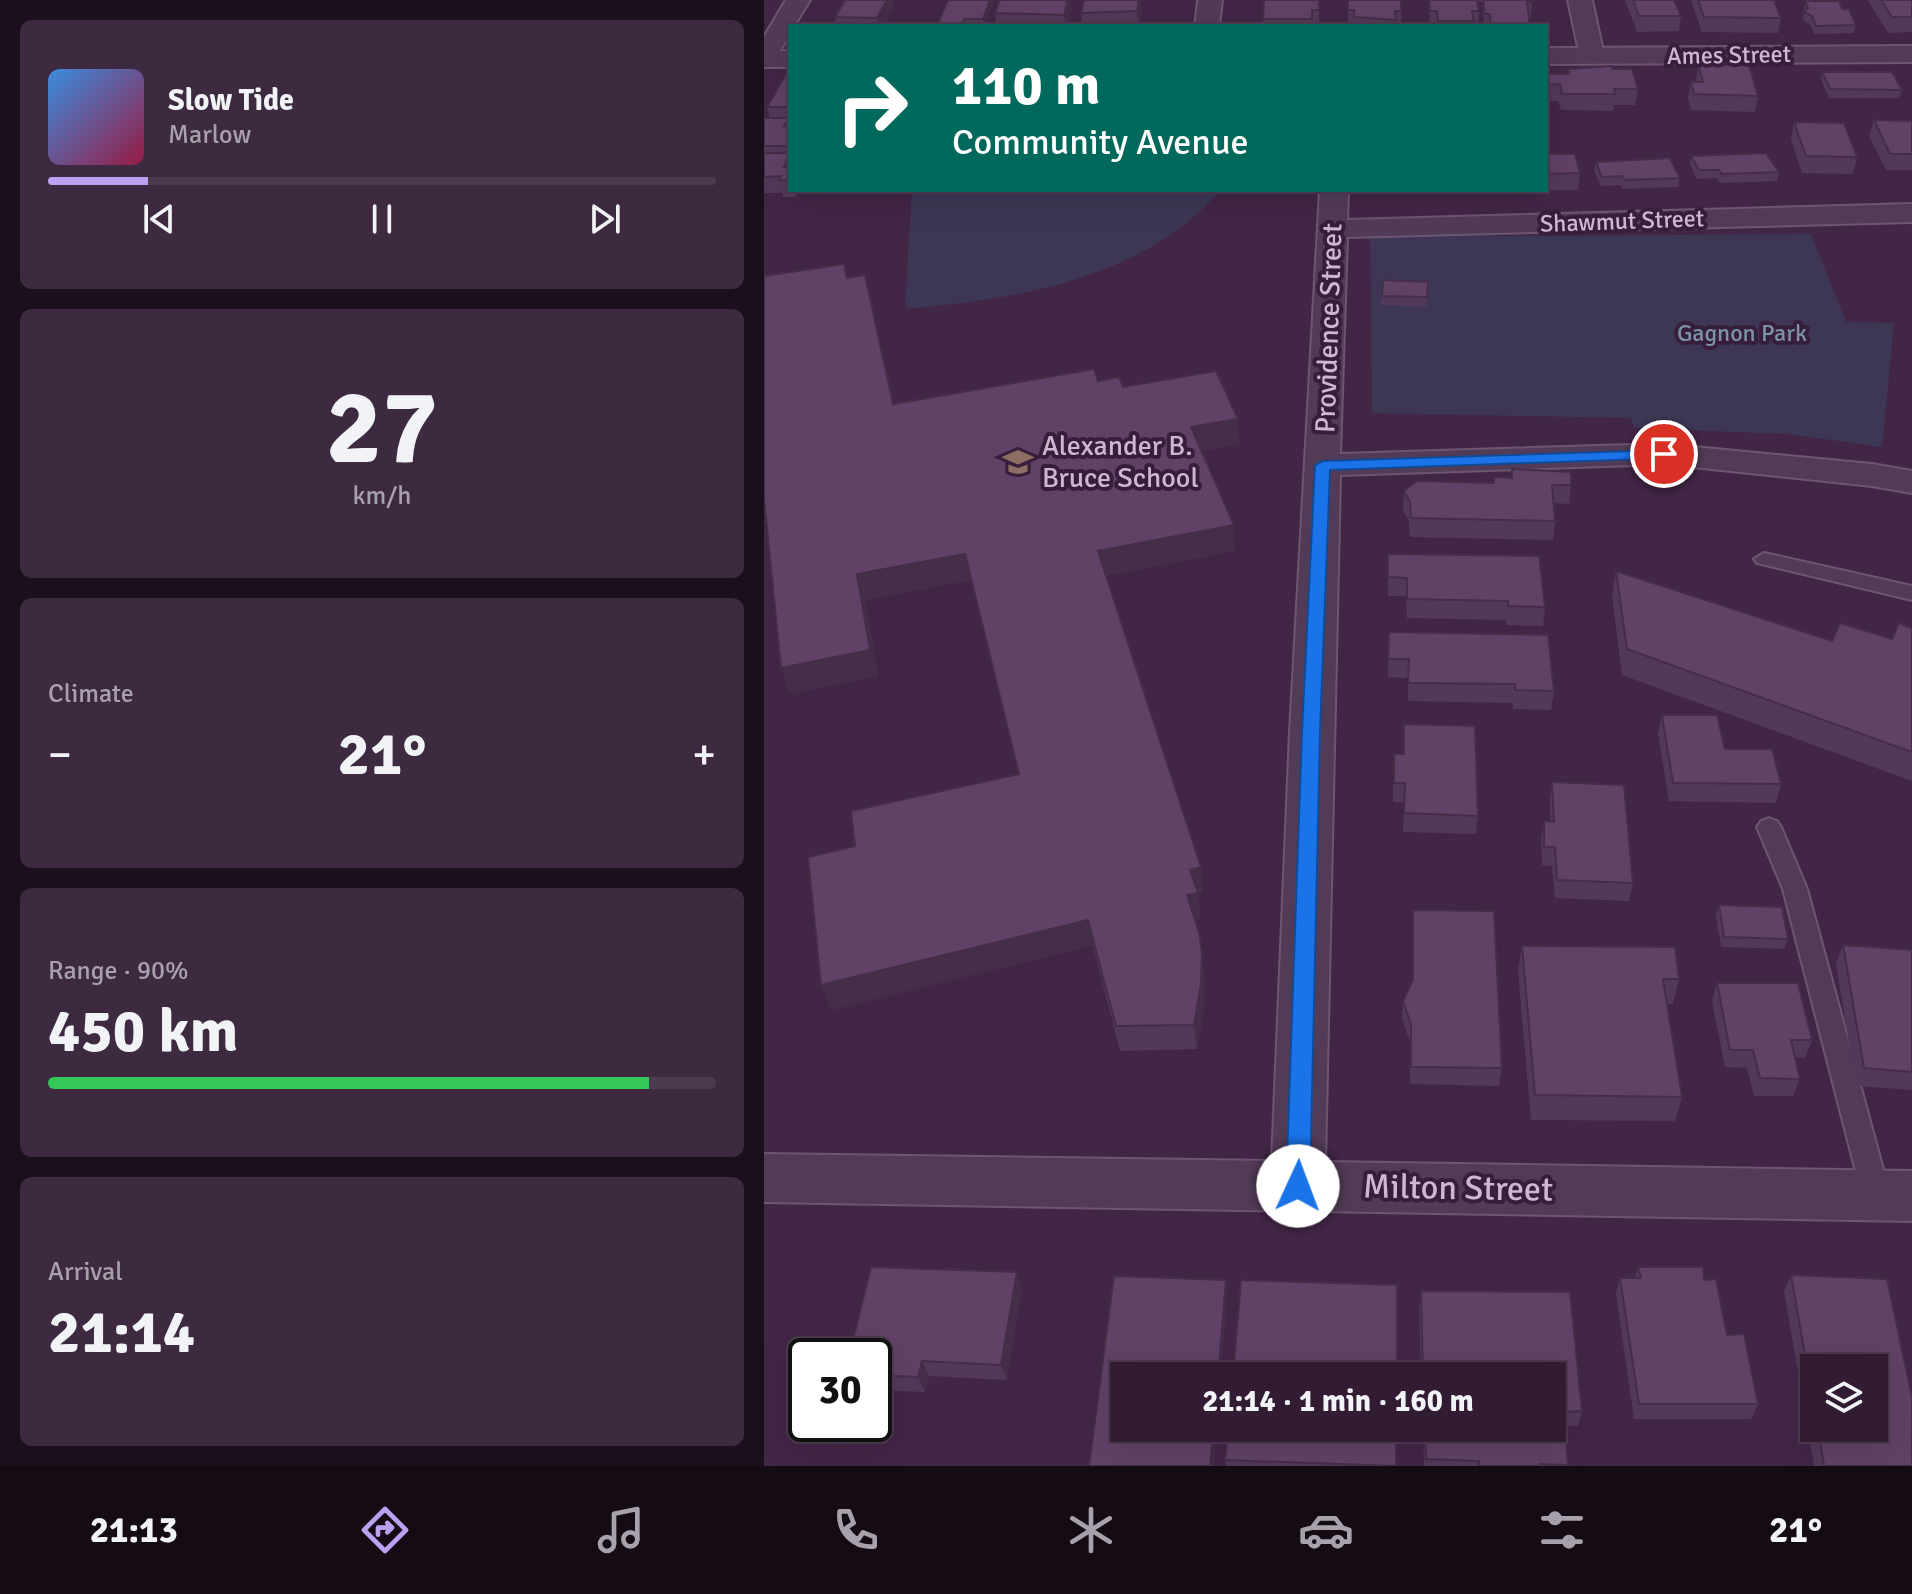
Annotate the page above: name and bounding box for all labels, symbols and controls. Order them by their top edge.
street label: Ames Street [1667,39,1791,71]
text: 110 m [952,51,1100,120]
icon: right [820,56,924,160]
text: Slow Tide [168,82,294,119]
text: Marlow [168,119,251,151]
text: Community Avenue [952,120,1249,165]
icon: previous [137,197,181,241]
icon: pause [360,197,404,241]
icon: next [583,197,627,241]
street label: Shawmut Street [1539,203,1705,239]
street label: Providence Street [1308,222,1350,433]
park label: Gagnon Park [1677,318,1807,348]
text: 27 [326,364,438,492]
pin [1630,420,1698,488]
place label: Alexander B. Bruce School [1042,429,1199,495]
icon: arrive [1642,432,1686,476]
school or university icon: Alexander B. Bruce School [1001,445,1035,479]
text: km/h [353,480,411,512]
text: Climate [48,678,134,710]
text: 21° [338,718,426,792]
text: − [48,728,72,782]
text: + [692,728,716,782]
text: Range · 90% [48,955,189,987]
text: 450 km [48,995,238,1069]
position arrow [1256,1144,1340,1228]
street label: Milton Street [1363,1165,1553,1211]
text: Arrival [48,1256,123,1288]
text: 21:14 [48,1296,195,1370]
speed limit sign: 30 [788,1338,892,1442]
map controls [1800,1354,1888,1442]
button: layers [1800,1354,1888,1442]
text: 21:14 · 1 min · 160 m [1202,1383,1474,1420]
icon: directions [357,1502,413,1558]
icon: music [593,1502,649,1558]
icon: phone [828,1502,884,1558]
icon: climate [1063,1502,1119,1558]
icon: car [1298,1502,1354,1558]
icon: filters [1534,1502,1590,1558]
text: 21:13 [90,1508,178,1553]
text: 21° [1769,1508,1822,1553]

